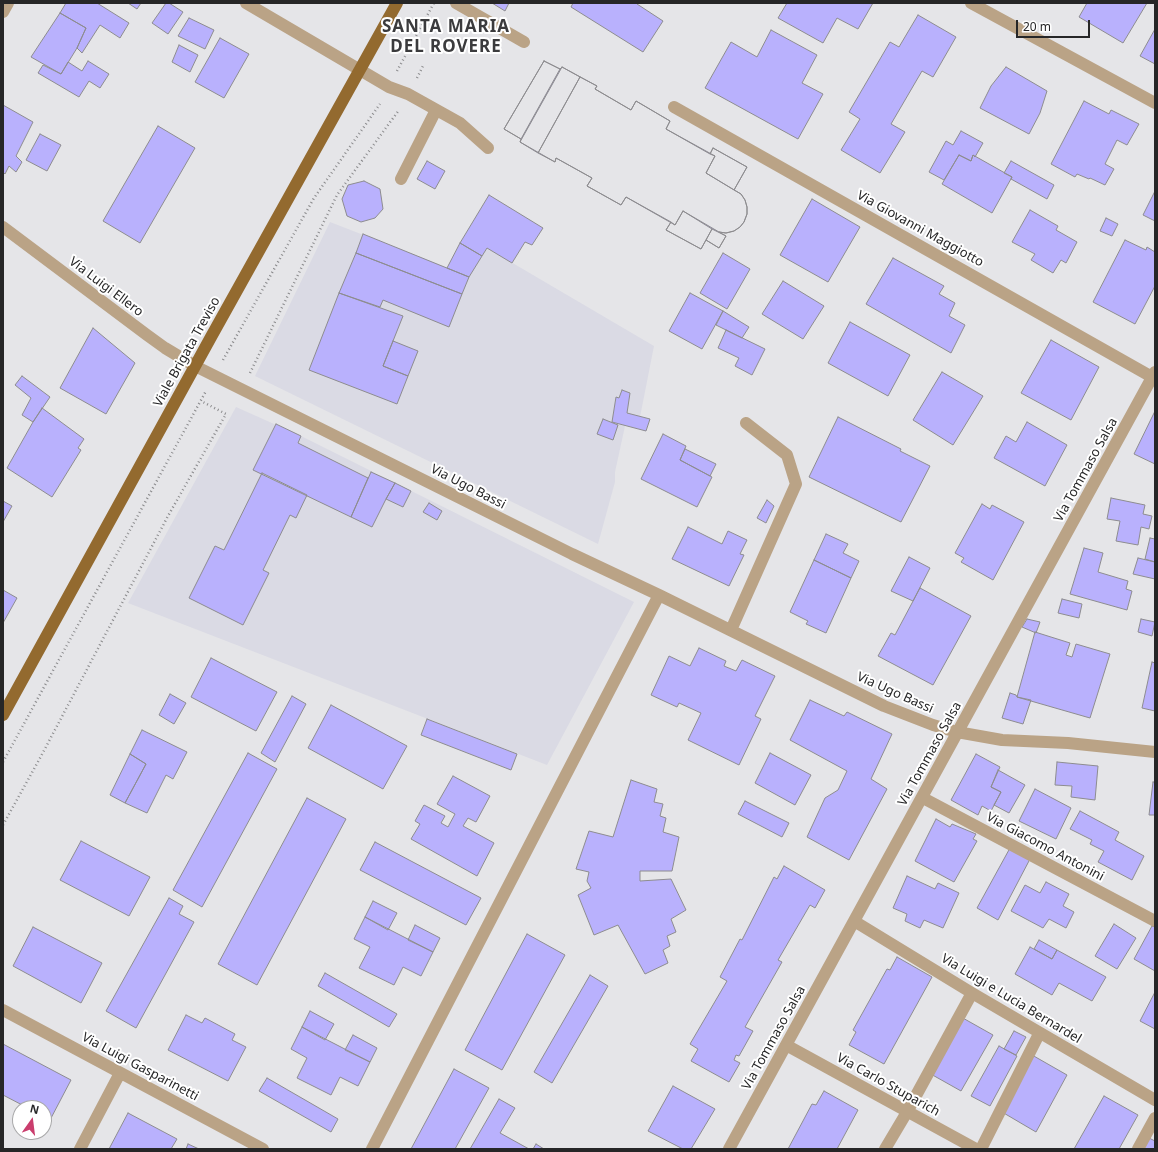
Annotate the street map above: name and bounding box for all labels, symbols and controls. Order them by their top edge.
scale bar [1018,12,1092,38]
district label: SANTA MARIA DEL ROVERE [382,17,510,57]
text: 20 m [1023,18,1051,35]
street label: Via Giovanni Maggiotto [854,188,986,270]
street label: Via Luigi Ellero [66,254,146,320]
street label: Viale Brigata Treviso [150,294,224,410]
street label: Via Tommaso Salsa [1051,415,1121,525]
street label: Via Ugo Bassi [428,461,508,513]
street label: Via Ugo Bassi [854,669,936,717]
street label: Via Tommaso Salsa [895,699,965,809]
street label: Via Giacomo Antonini [983,809,1107,885]
street label: Via Luigi e Lucia Bernardel [938,951,1084,1047]
street label: Via Tommaso Salsa [739,983,809,1093]
street label: Via Luigi Gasparinetti [79,1030,201,1104]
street label: Via Carlo Stuparich [834,1050,942,1120]
north arrow [12,1100,52,1140]
text: N [29,1100,41,1117]

